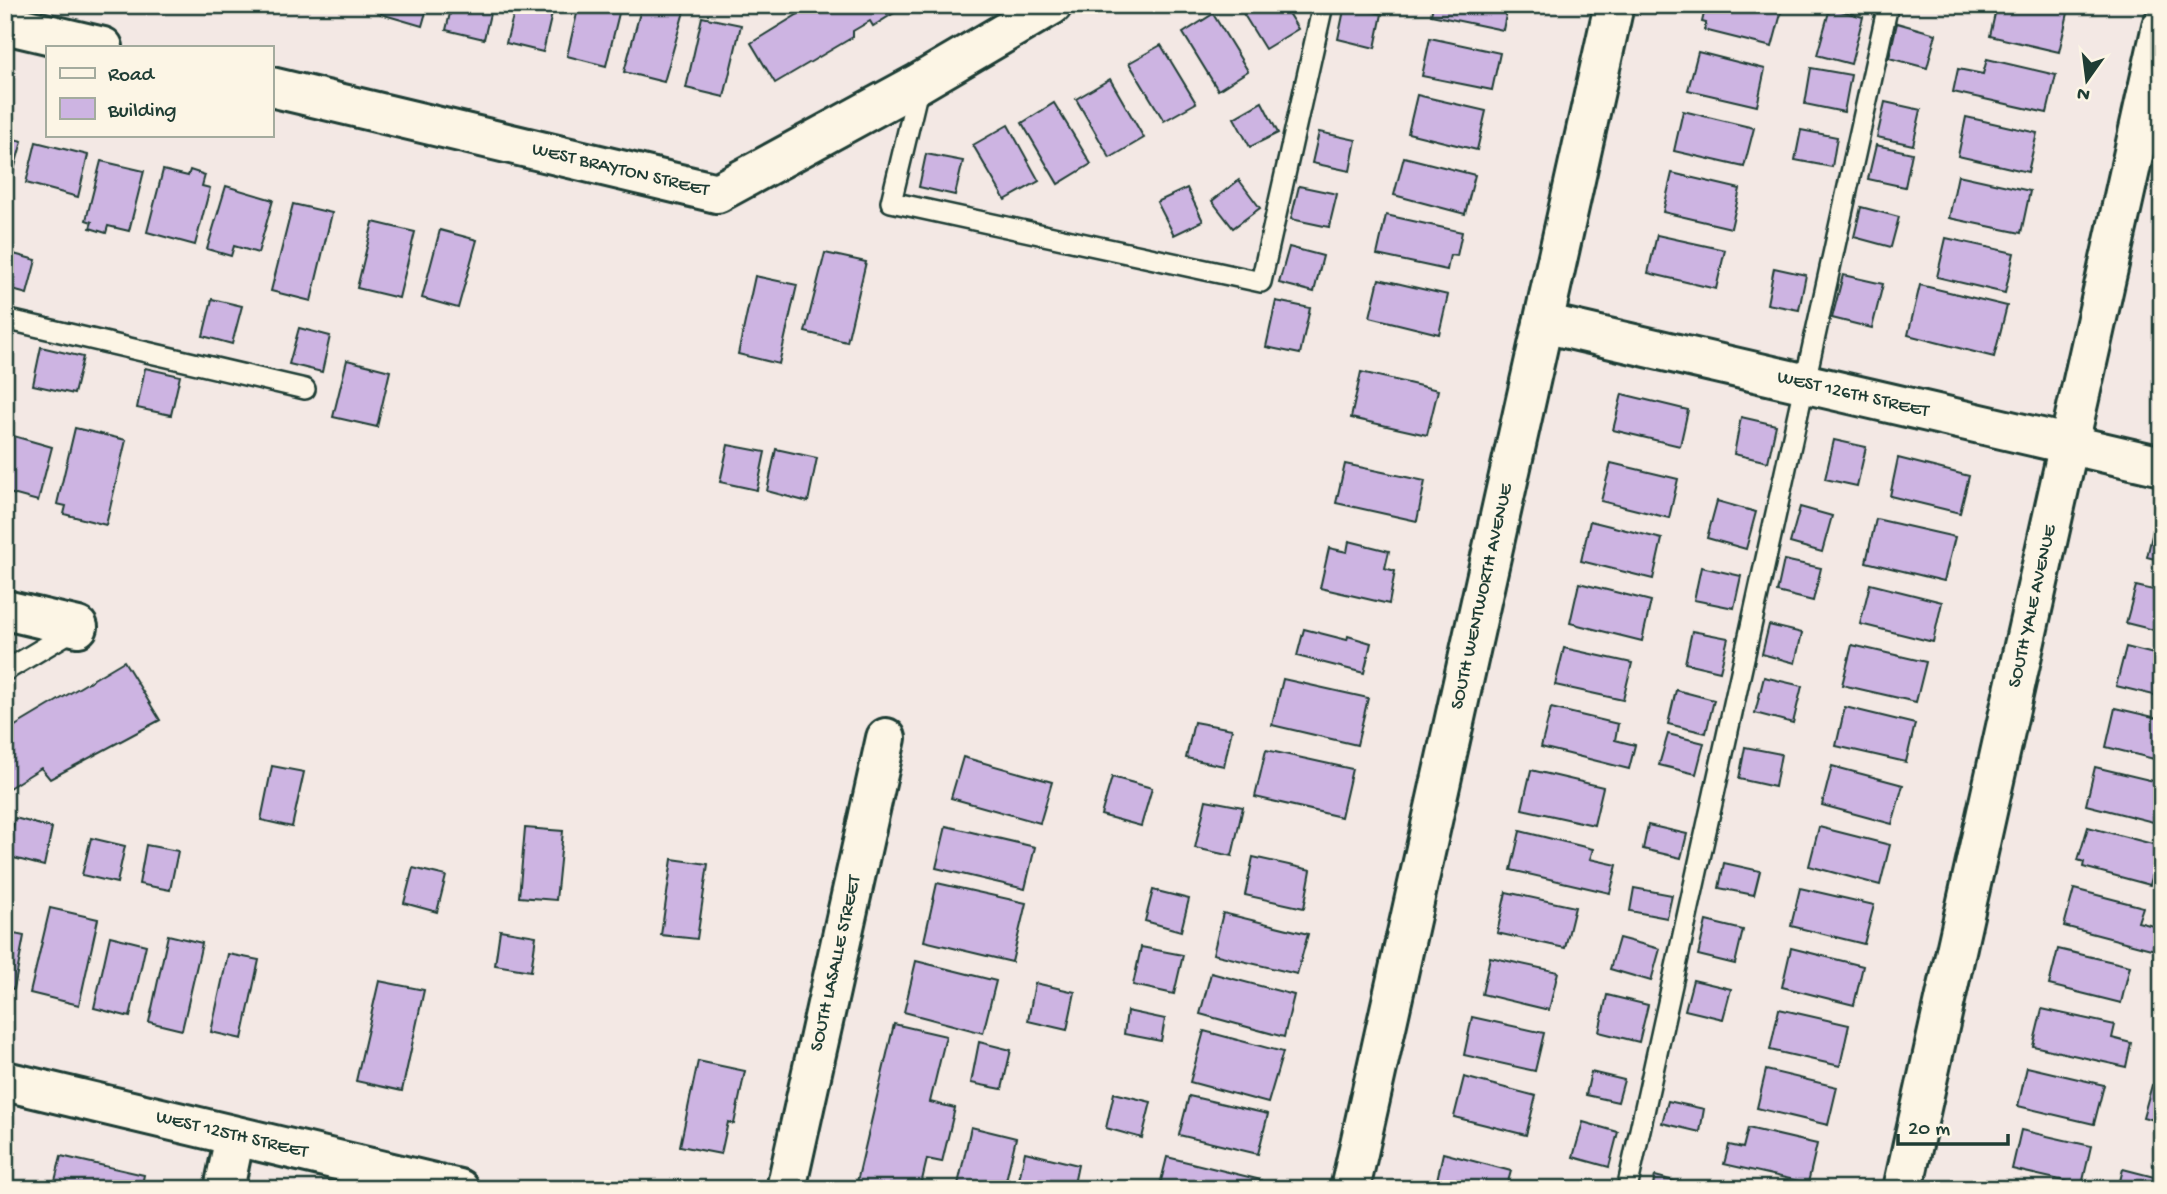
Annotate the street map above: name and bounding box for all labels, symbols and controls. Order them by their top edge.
legend [46,46,273,136]
north arrow [2052,46,2122,116]
text: Road [108,64,156,89]
text: N [2075,80,2093,106]
text: Building [107,100,177,125]
street label: WEST BRAYTON STREET [529,138,712,202]
street label: WEST 126TH STREET [1775,366,1932,423]
street label: SOUTH WENTWORTH AVENUE [1446,480,1519,712]
street label: SOUTH YALE AVENUE [2003,522,2062,690]
street label: SOUTH LASALLE STREET [805,873,867,1054]
scale bar [1898,1103,2008,1147]
street label: WEST 125TH STREET [153,1106,311,1164]
text: 20 m [1908,1118,1950,1143]

